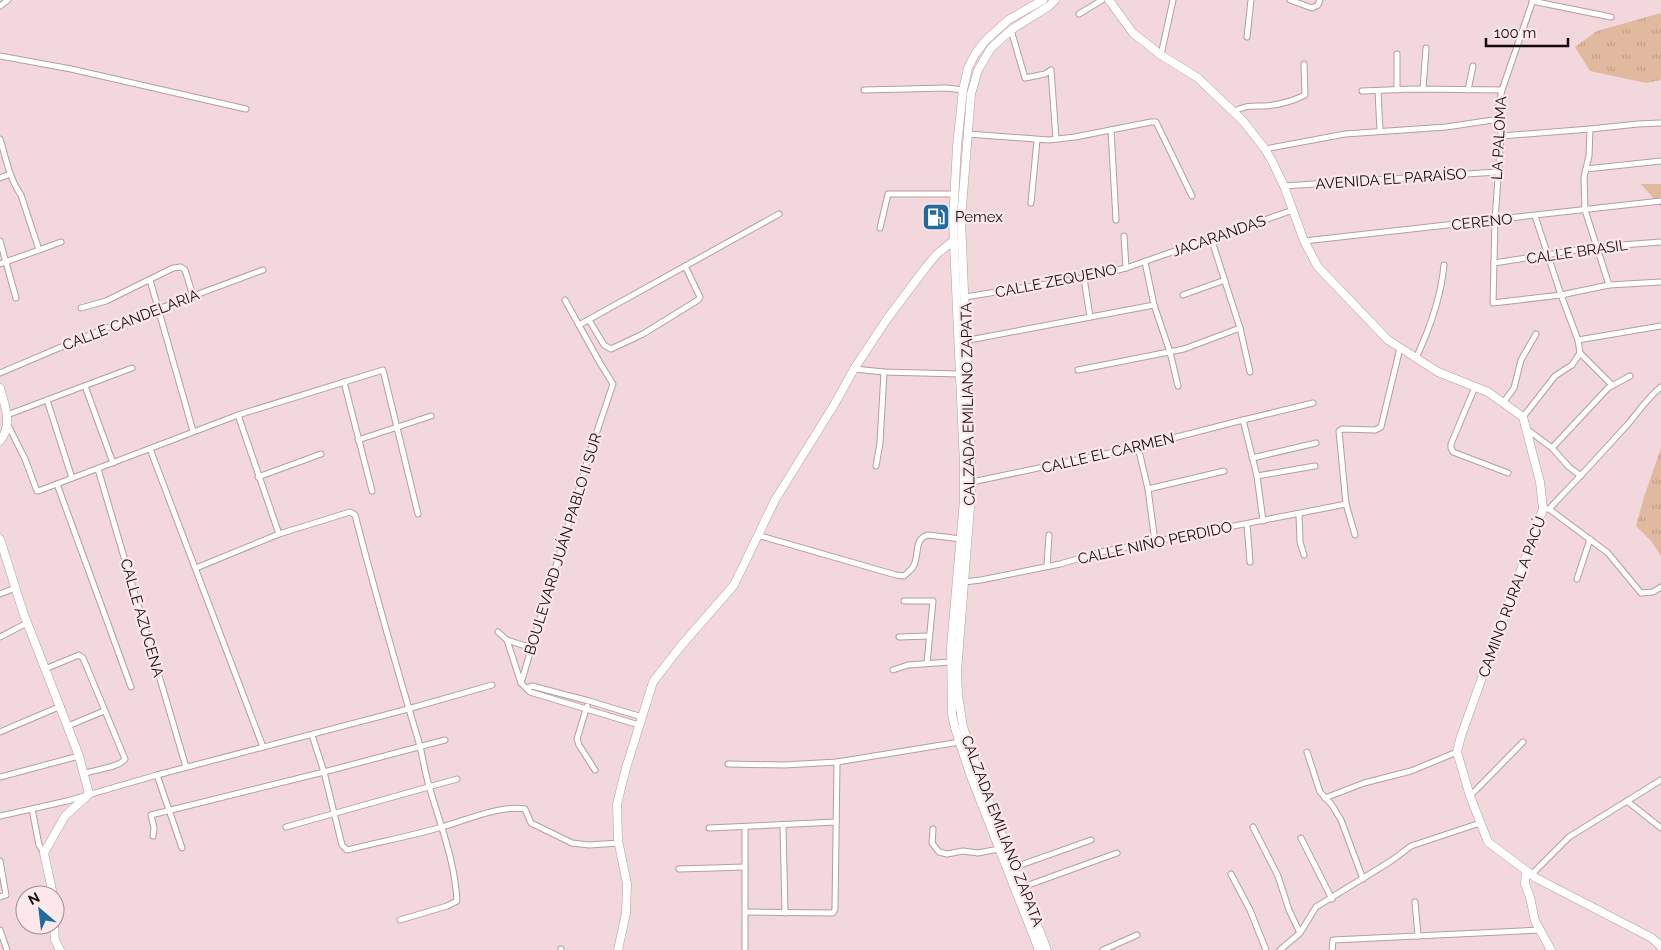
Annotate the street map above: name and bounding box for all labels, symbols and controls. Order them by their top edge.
scale bar [1486,15,1568,47]
text: 100 m [1494,24,1536,42]
street label: LA PALOMA [1488,96,1510,180]
street label: AVENIDA EL PARAÍSO [1315,165,1467,193]
fuel station icon: Pemex [921,202,951,232]
place label: Pemex [955,208,1003,226]
street label: CERENO [1451,210,1513,234]
street label: JACARANDAS [1170,212,1268,260]
street label: CALLE BRASIL [1525,236,1629,268]
street label: CALLE ZEQUENO [994,260,1118,302]
street label: CALLE CANDELARIA [60,286,202,354]
street label: CALZADA EMILIANO ZAPATA [957,302,979,506]
street label: CALLE EL CARMEN [1040,429,1176,477]
street label: BOULEVARD JUÁN PABLO II SUR [521,431,605,657]
street label: CAMINO RURAL A PACÚ [1474,514,1550,680]
street label: CALLE NIÑO PERDIDO [1076,518,1234,568]
street label: CALLE AZUCENA [116,557,168,679]
street label: CALZADA EMILIANO ZAPATA [957,733,1047,929]
north arrow [15,885,65,935]
text: N [25,889,42,908]

